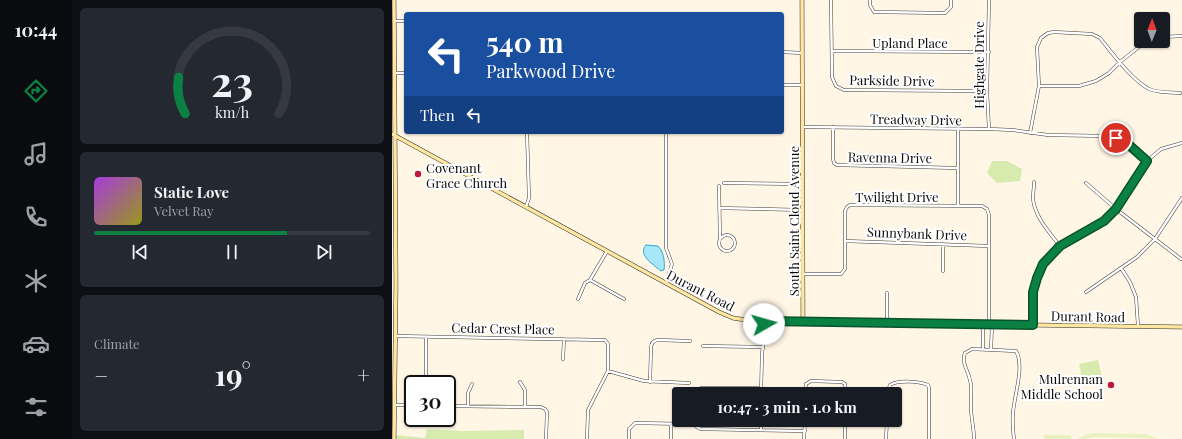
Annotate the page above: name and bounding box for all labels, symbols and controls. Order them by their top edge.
north arrow [1134,12,1170,48]
map controls [1134,12,1170,48]
text: 10:44 [15,18,57,42]
street label: Highgate Drive [970,21,987,109]
text: 540 m [486,23,564,60]
icon: left [420,28,472,80]
street label: Upland Place [872,34,948,51]
text: 23 [211,52,253,107]
text: Parkwood Drive [486,59,615,83]
street label: Parkside Drive [849,71,935,89]
icon: directions [22,77,50,105]
text: km/h [215,102,250,121]
icon: left [463,104,485,126]
text: Then [420,105,455,125]
street label: Treadway Drive [870,110,962,128]
pin [1099,121,1133,155]
icon: arrive [1105,127,1127,149]
icon: music [22,140,50,168]
street label: South Saint Cloud Avenue [785,145,802,296]
street label: Ravenna Drive [848,148,933,166]
place label: Covenant Grace Church [426,159,508,191]
marker: Covenant Grace Church [413,169,423,179]
text: Static Love [154,182,229,202]
street label: Twilight Drive [855,188,939,205]
text: Velvet Ray [154,202,214,219]
icon: phone [22,203,50,231]
street label: Sunnybank Drive [867,223,968,243]
icon: previous [129,241,151,263]
icon: pause [221,241,243,263]
icon: next [313,241,335,263]
street label: Durant Road [664,266,738,315]
icon: climate [22,267,50,295]
position arrow [743,303,785,345]
street label: Durant Road [1051,307,1126,325]
street label: Cedar Crest Place [451,319,555,337]
icon: car [22,330,50,358]
text: Climate [94,335,140,352]
text: 19° [215,354,251,394]
text: − [94,360,108,390]
text: + [357,360,370,390]
place label: Mulrennan Middle School [1021,370,1103,402]
speed limit sign: 30 [404,375,456,427]
marker: Mulrennan Middle School [1106,380,1116,390]
icon: filters [22,393,50,421]
text: 10:47 · 3 min · 1.0 km [717,397,857,417]

